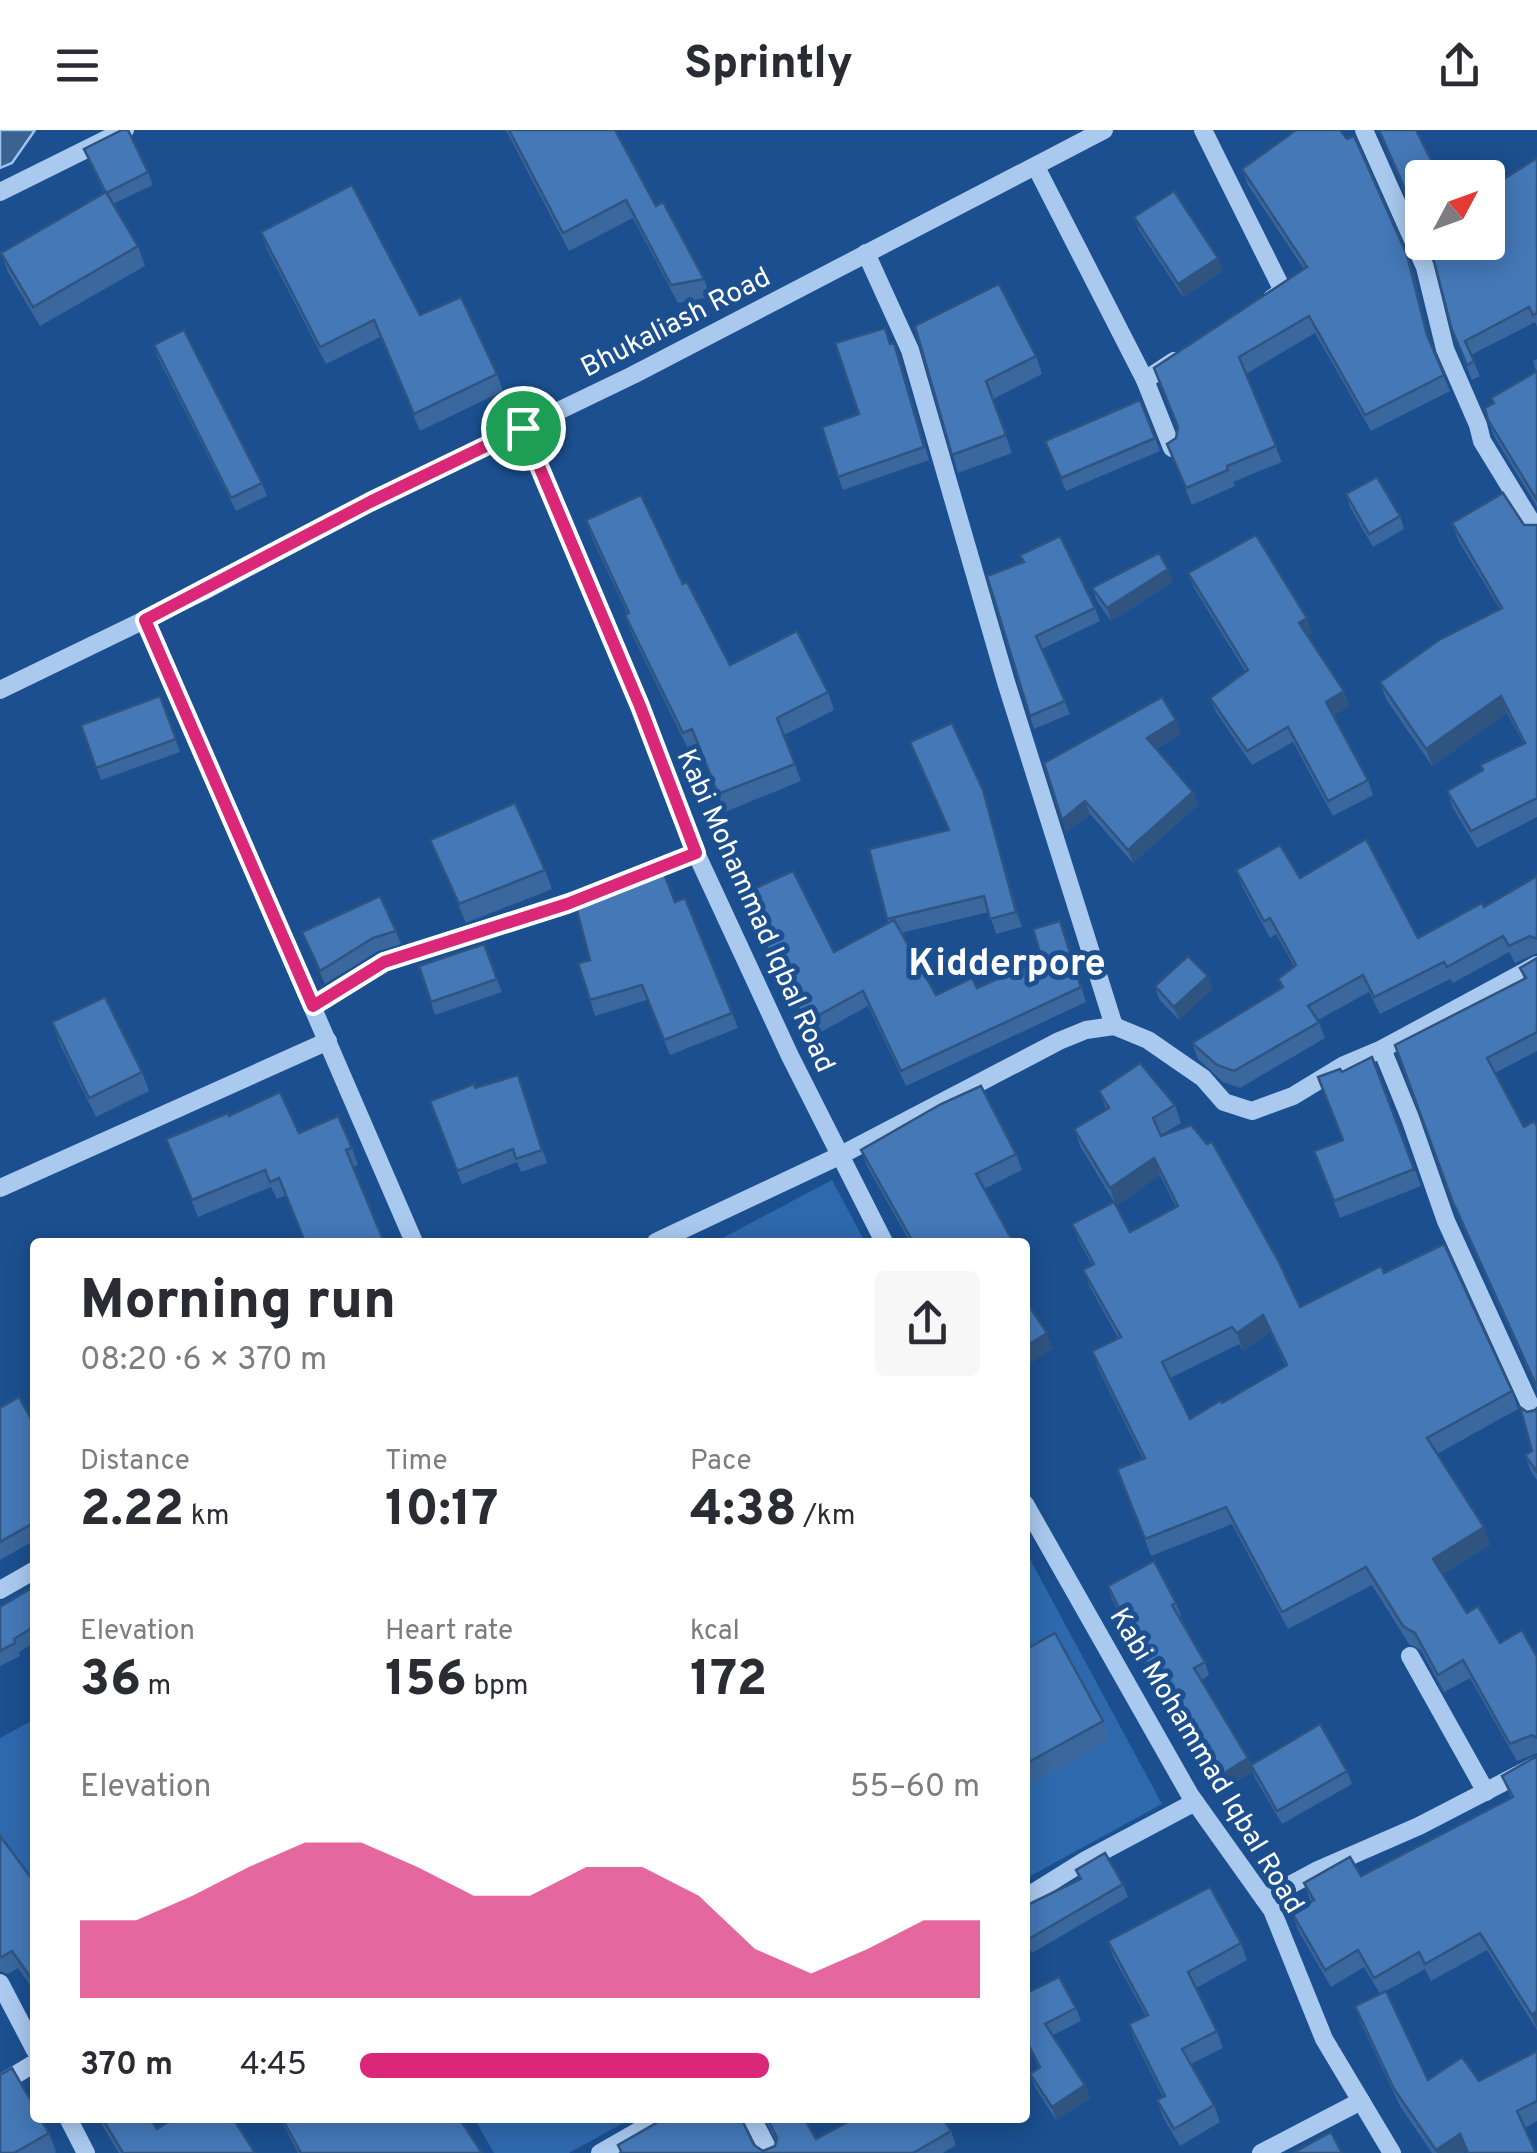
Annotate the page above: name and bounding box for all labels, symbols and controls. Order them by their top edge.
text: Sprintly [684,37,853,94]
icon: menu [50,38,105,93]
icon: share [1432,38,1487,93]
north arrow [1405,160,1505,260]
map controls [1405,160,1505,260]
street label: Bhukaliash Road [575,260,777,387]
pin [481,386,566,471]
icon: arrive [496,401,551,456]
street label: Kabi Mohammad Iqbal Road [667,744,842,1078]
district label: Kidderpore [908,941,1106,990]
text: Morning run [80,1268,396,1338]
button: share [875,1271,980,1376]
text: 08:20 · 6 × 370 m [80,1341,327,1381]
text: Distance [80,1444,190,1480]
text: Time [385,1444,448,1480]
text: Pace [690,1444,752,1480]
text: 2.22 [80,1480,184,1543]
text: 10:17 [385,1480,498,1543]
text: 4:38 [690,1480,797,1543]
text: km [184,1499,229,1535]
text: /km [797,1499,855,1535]
street label: Kabi Mohammad Iqbal Road [1100,1602,1311,1921]
text: Elevation [80,1614,195,1650]
text: Heart rate [385,1614,513,1650]
text: kcal [690,1614,740,1650]
text: 36 [80,1650,141,1713]
text: 156 [385,1650,467,1713]
text: 172 [690,1650,767,1713]
text: m [141,1669,171,1705]
text: bpm [467,1669,528,1705]
text: Elevation [80,1768,212,1808]
text: 55–60 m [850,1768,980,1808]
text: 370 m [80,2046,173,2086]
text: 4:45 [240,2046,307,2086]

